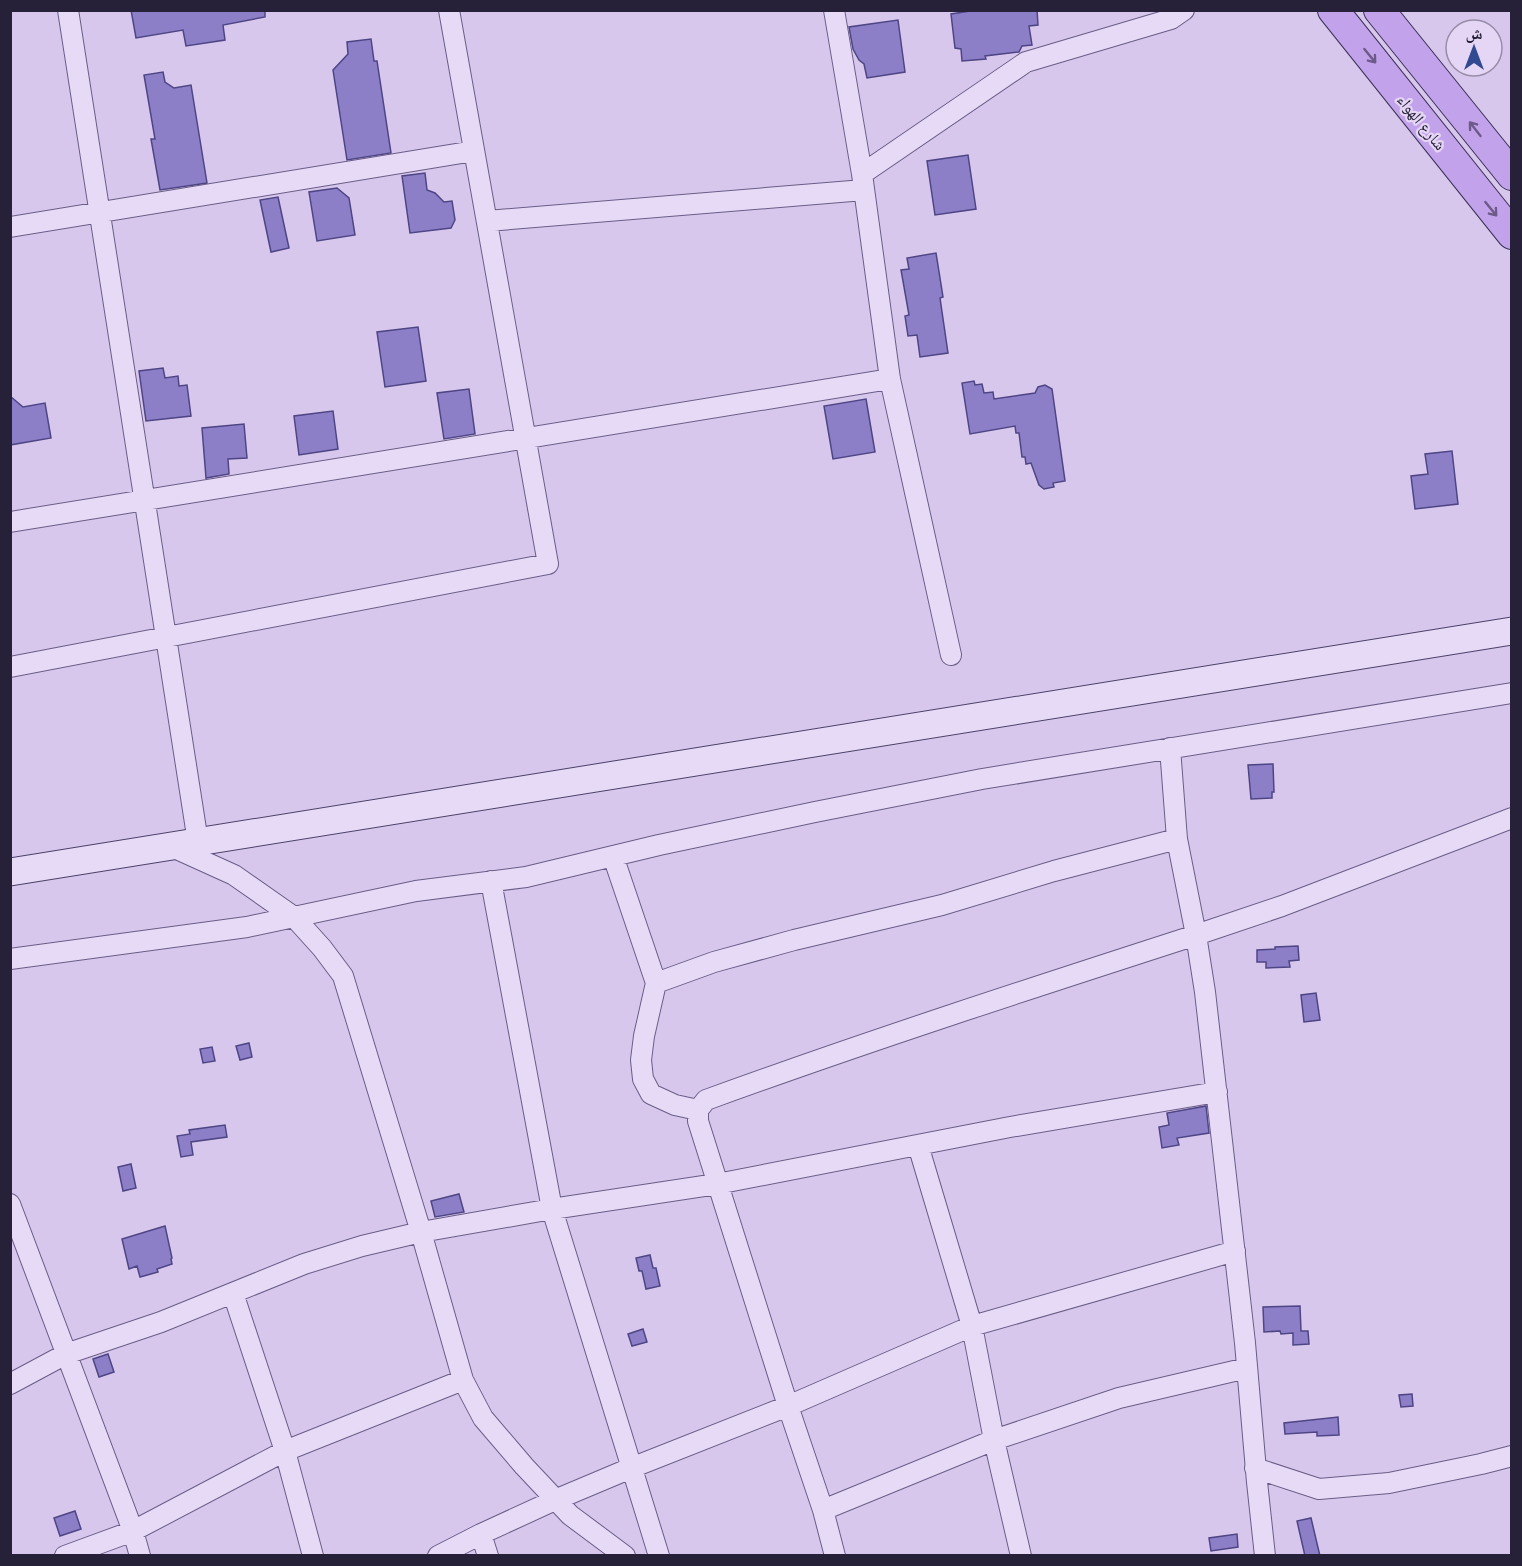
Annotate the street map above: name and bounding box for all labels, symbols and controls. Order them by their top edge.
north arrow [1444,18,1504,78]
text: ش [1466,22,1483,44]
one-way arrow [1363,48,1376,64]
street label: شارع الهواء [1393,89,1451,155]
one-way arrow [1469,122,1482,138]
one-way arrow [1485,201,1498,217]

